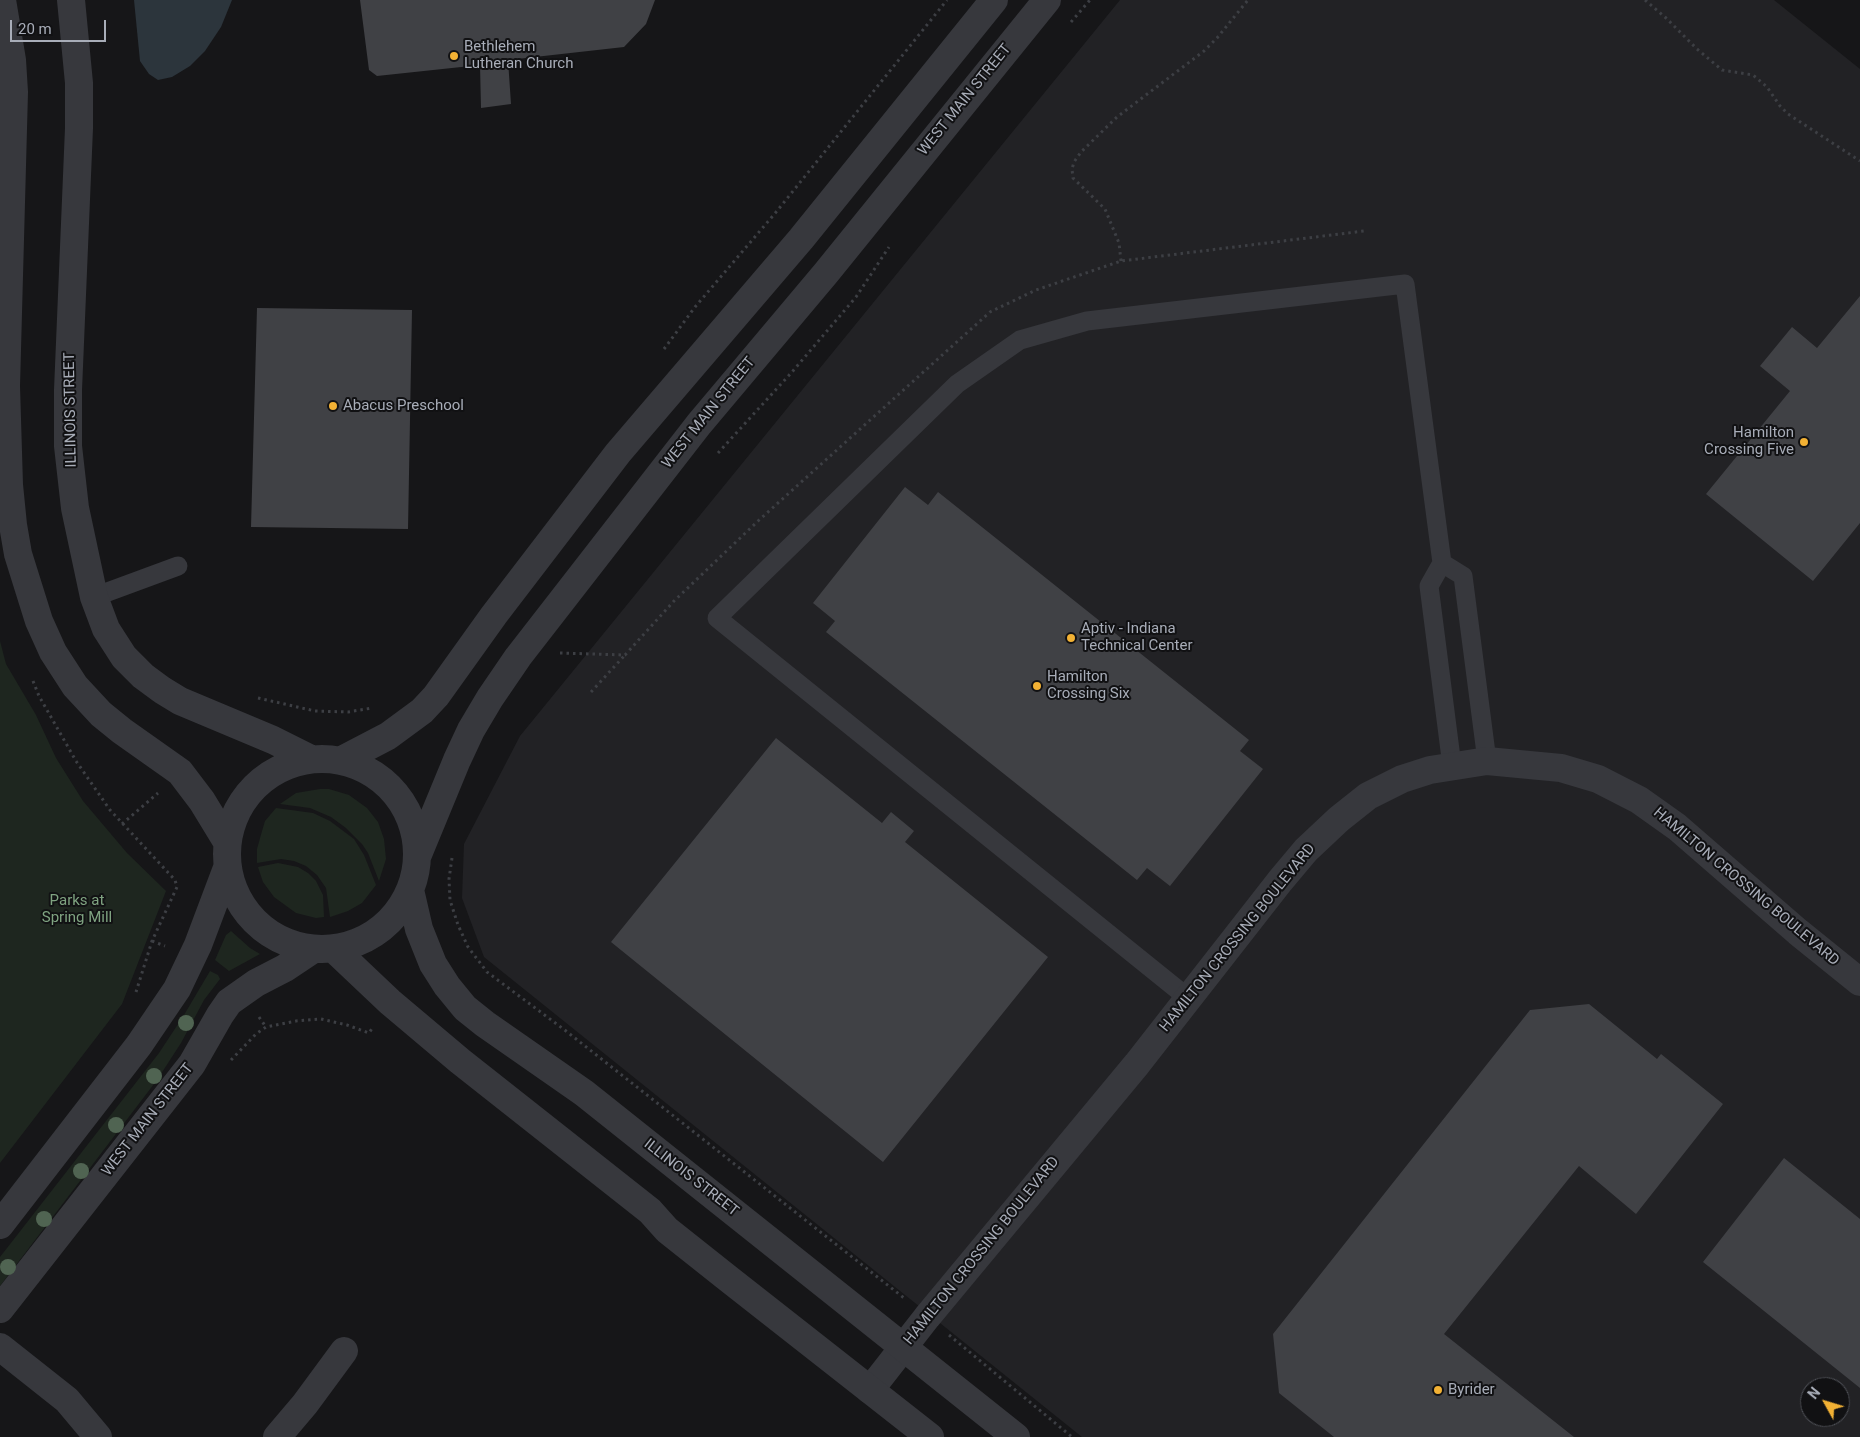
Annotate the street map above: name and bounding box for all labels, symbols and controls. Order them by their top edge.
scale bar [12,10,109,42]
text: 20 m [18,20,52,38]
place label: Bethlehem Lutheran Church [464,38,573,73]
street label: WEST MAIN STREET [915,41,1015,159]
marker: Bethlehem Lutheran Church [448,50,460,62]
street label: ILLINOIS STREET [61,352,81,468]
street label: WEST MAIN STREET [659,354,759,472]
place label: Abacus Preschool [343,397,464,415]
marker: Abacus Preschool [327,400,339,412]
place label: Hamilton Crossing Five [1704,424,1794,459]
marker: Hamilton Crossing Five [1798,436,1810,448]
place label: Aptiv - Indiana Technical Center [1081,620,1193,655]
marker: Aptiv - Indiana Technical Center [1065,632,1077,644]
place label: Hamilton Crossing Six [1047,668,1130,703]
marker: Hamilton Crossing Six [1031,680,1043,692]
street label: HAMILTON CROSSING BOULEVARD [1649,804,1843,970]
street label: HAMILTON CROSSING BOULEVARD [1156,840,1320,1036]
park label: Parks at Spring Mill [42,892,112,927]
street label: WEST MAIN STREET [98,1060,198,1180]
street label: ILLINOIS STREET [640,1135,742,1221]
street label: HAMILTON CROSSING BOULEVARD [900,1153,1064,1349]
north arrow [1800,1377,1850,1427]
place label: Byrider [1448,1381,1495,1399]
marker: Byrider [1432,1384,1444,1396]
text: N [1805,1384,1823,1402]

